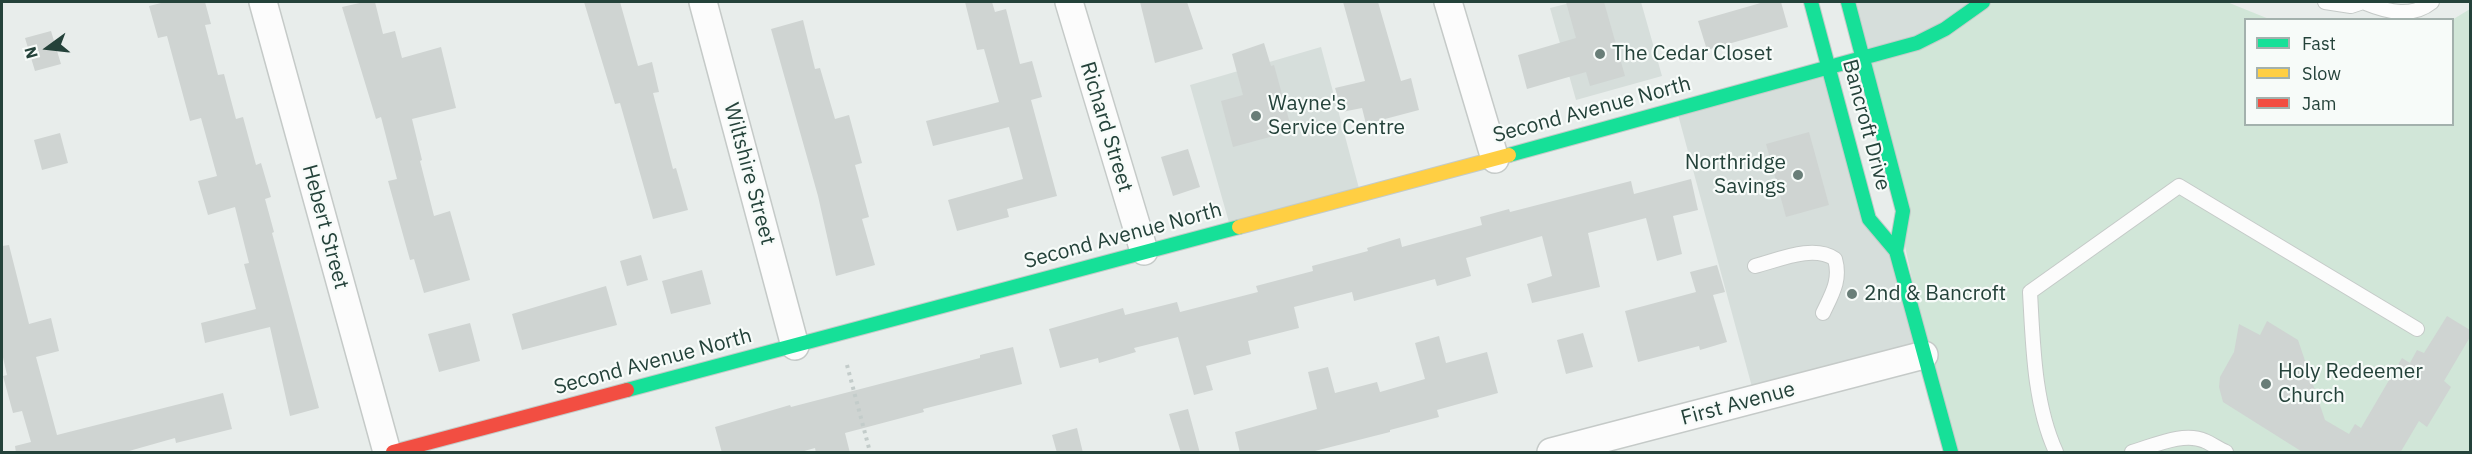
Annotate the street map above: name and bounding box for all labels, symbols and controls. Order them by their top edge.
north arrow [18,18,78,78]
legend [2244,18,2454,126]
text: Fast [2302,32,2336,55]
place label: The Cedar Closet [1612,41,1773,67]
text: N [19,44,42,61]
marker: The Cedar Closet [1593,47,1607,61]
street label: Bancroft Drive [1836,57,1896,193]
street label: Richard Street [1074,59,1138,195]
text: Slow [2302,62,2341,85]
street label: Second Avenue North [1490,71,1694,149]
place label: Wayne's Service Centre [1268,91,1405,141]
text: Jam [2302,92,2337,115]
street label: Wiltshire Street [718,100,780,248]
marker: Wayne's Service Centre [1249,109,1263,123]
place label: Northridge Savings [1685,150,1786,200]
street label: Hebert Street [296,162,354,292]
marker: Northridge Savings [1791,168,1805,182]
street label: Second Avenue North [1021,197,1225,275]
place label: 2nd & Bancroft [1864,281,2006,307]
marker: 2nd & Bancroft [1845,287,1859,301]
street label: Second Avenue North [551,323,755,401]
place label: Holy Redeemer Church [2278,359,2423,409]
street label: First Avenue [1678,377,1798,431]
marker: Holy Redeemer Church [2259,377,2273,391]

